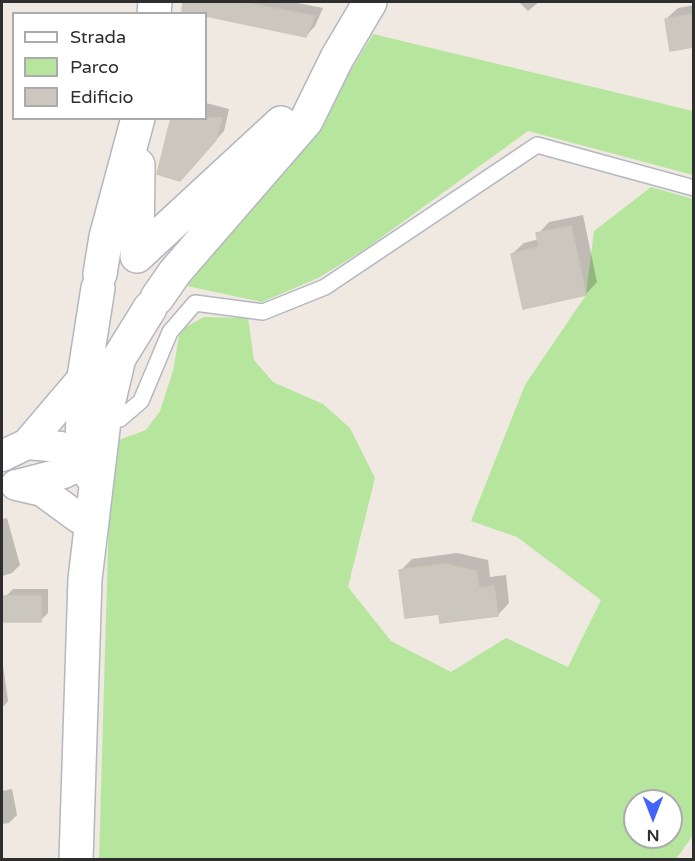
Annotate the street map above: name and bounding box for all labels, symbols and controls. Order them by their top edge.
legend [12,12,207,120]
text: Strada [70,26,126,48]
text: Parco [70,56,119,78]
text: Edificio [70,86,134,108]
north arrow [623,789,683,849]
text: N [647,825,659,845]

